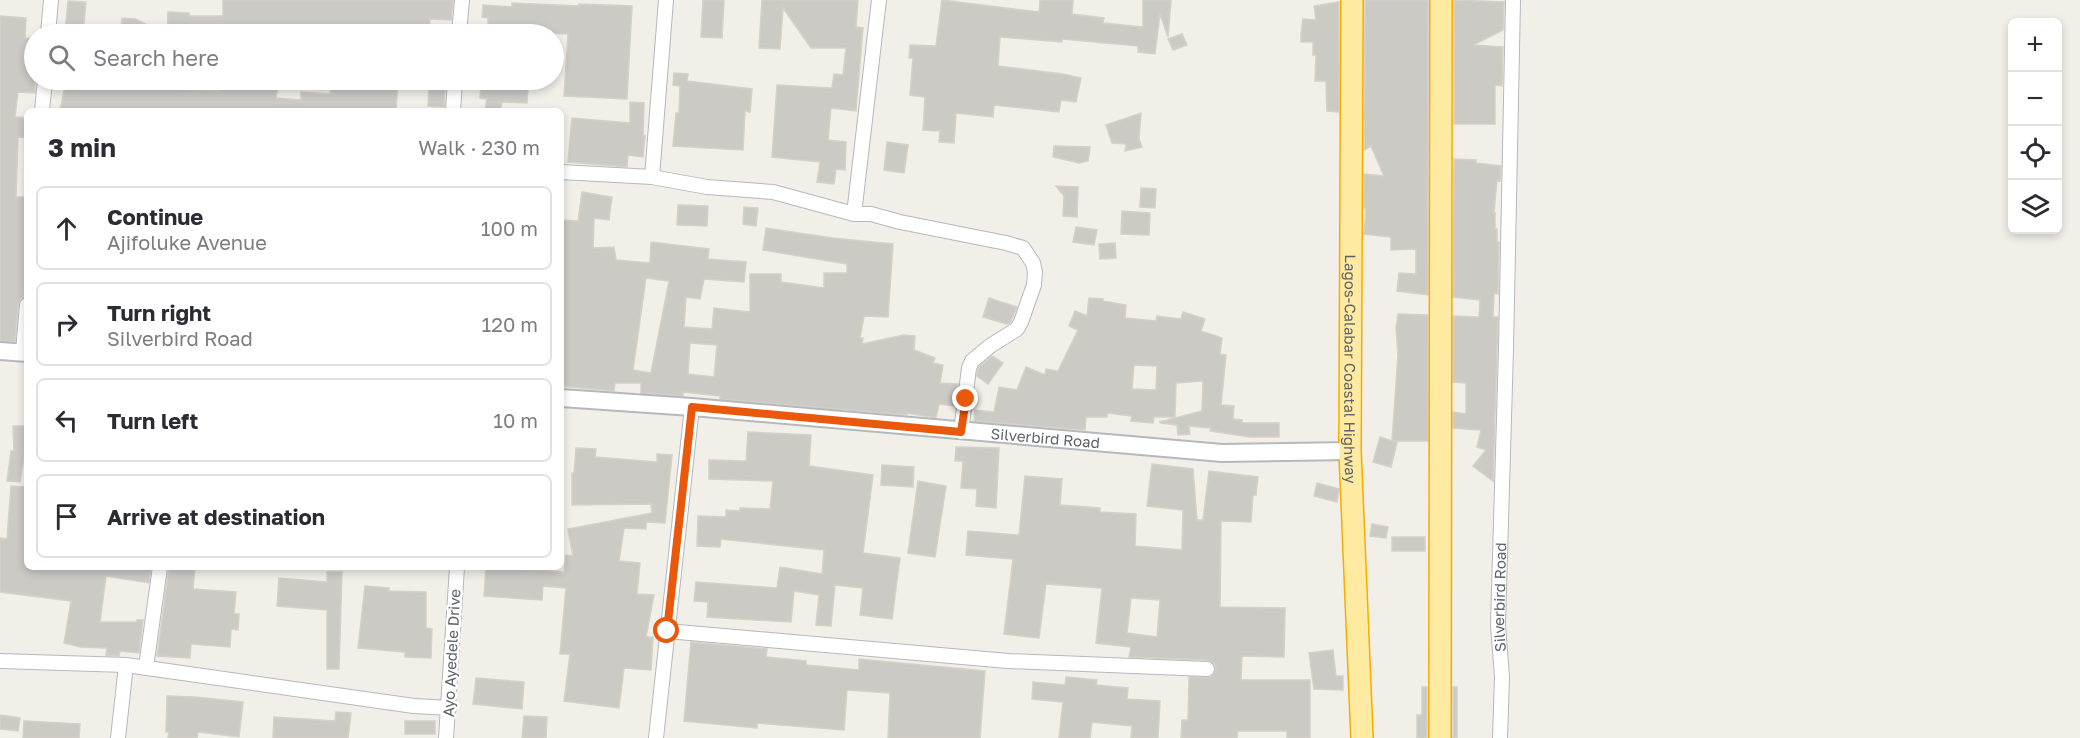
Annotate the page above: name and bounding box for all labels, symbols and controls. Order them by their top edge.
map controls [2008,18,2062,234]
button: + [2008,18,2062,72]
search box [24,24,564,90]
icon: search [45,41,78,74]
text: Search here [93,44,219,71]
button: − [2008,72,2062,126]
button: locate [2008,126,2062,180]
text: 3 min [48,132,116,163]
text: Walk · 230 m [418,135,540,159]
button: layers [2008,180,2062,234]
text: Continue [107,203,203,230]
icon: ahead [50,212,83,245]
text: 100 m [481,216,538,240]
text: Ajifoluke Avenue [107,230,267,254]
street label: Lagos-Calabar Coastal Highway [1341,254,1360,485]
text: Turn right [107,299,211,326]
icon: right [50,308,83,341]
text: 120 m [482,312,538,336]
text: Silverbird Road [107,326,253,350]
route end [952,385,978,411]
icon: left [50,404,83,437]
text: Turn left [107,407,198,434]
text: 10 m [493,408,538,432]
street label: Silverbird Road [990,424,1101,451]
icon: arrive [50,500,83,533]
text: Arrive at destination [107,503,325,530]
street label: Silverbird Road [1489,542,1509,653]
street label: Ayo Ayedele Drive [439,588,463,717]
route start [653,617,679,643]

